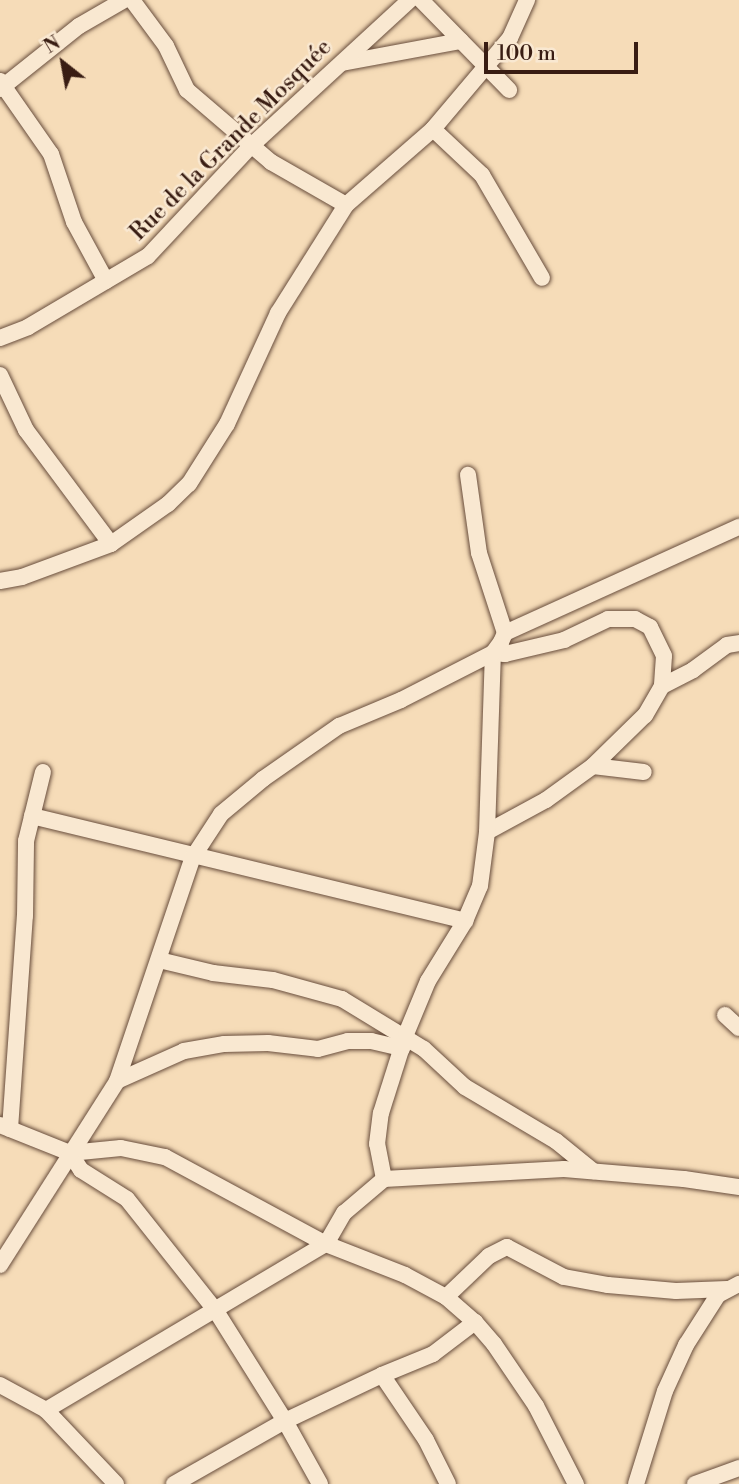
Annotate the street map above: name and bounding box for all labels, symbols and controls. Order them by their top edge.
north arrow [28,28,98,98]
scale bar [487,28,641,72]
text: N [40,31,65,59]
street label: Rue de la Grande Mosquée [125,34,337,246]
text: 100 m [497,41,556,67]

